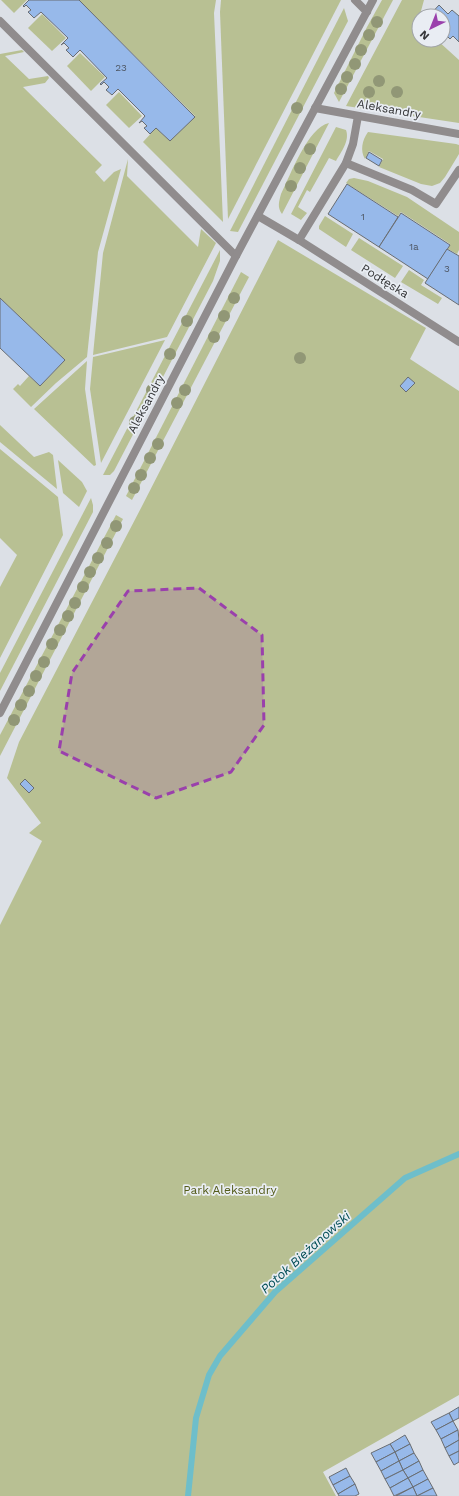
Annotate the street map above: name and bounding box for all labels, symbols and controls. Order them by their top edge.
north arrow [411,8,451,48]
text: N [417,27,432,42]
house number: 23 [115,62,127,73]
street label: Aleksandry [356,97,423,122]
house number: 1 [361,211,365,222]
house number: 1a [409,241,419,252]
street label: Podłęska [359,261,411,301]
house number: 3 [444,263,450,274]
street label: Aleksandry [125,372,168,436]
park label: Park Aleksandry [183,1183,278,1197]
water label: Potok Bieżanowski [257,1208,354,1297]

